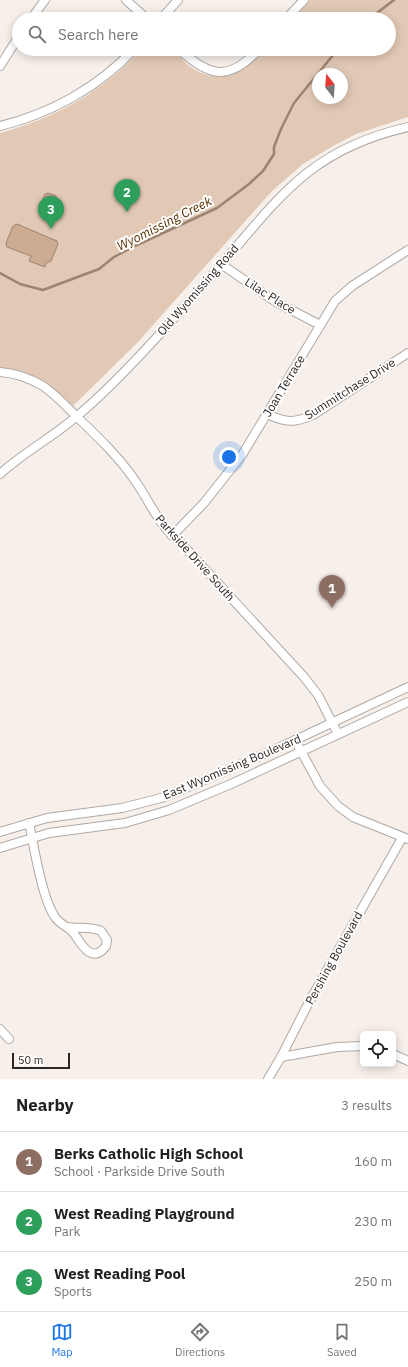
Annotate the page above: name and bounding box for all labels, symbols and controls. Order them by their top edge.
search box [12,12,396,56]
icon: search [26,23,48,45]
text: Search here [58,25,138,44]
north arrow [312,68,348,104]
pin: 2 [114,179,140,212]
water label: Wyomissing Creek [114,192,215,255]
pin: 3 [38,196,64,229]
street label: Old Wyomissing Road [154,241,242,339]
street label: Lilac Place [242,274,299,317]
street label: Joan Terrace [259,352,308,419]
street label: Summitchase Drive [302,354,398,423]
your location [219,447,239,467]
street label: Parkside Drive South [152,511,238,604]
pin: 1 [319,575,345,608]
street label: East Wyomissing Boulevard [161,731,303,802]
street label: Pershing Boulevard [302,909,365,1007]
map controls [360,1031,396,1067]
button: locate [360,1031,396,1067]
scale bar [12,1051,70,1070]
text: 50 m [18,1053,43,1067]
text: Nearby [16,1094,74,1116]
text: 3 results [341,1097,392,1114]
text: Berks Catholic High School [54,1144,243,1163]
text: 1 [25,1153,33,1170]
text: 160 m [354,1153,392,1170]
text: School · Parkside Drive South [54,1163,225,1180]
text: West Reading Playground [54,1204,235,1223]
text: 2 [25,1213,33,1230]
text: 230 m [354,1213,392,1230]
text: Park [54,1223,80,1240]
text: West Reading Pool [54,1264,185,1283]
text: 3 [25,1273,33,1290]
text: 250 m [354,1273,392,1290]
text: Sports [54,1283,92,1300]
tab: Map [51,1321,73,1359]
tab: Directions [175,1321,225,1359]
tab: Saved [327,1321,357,1359]

